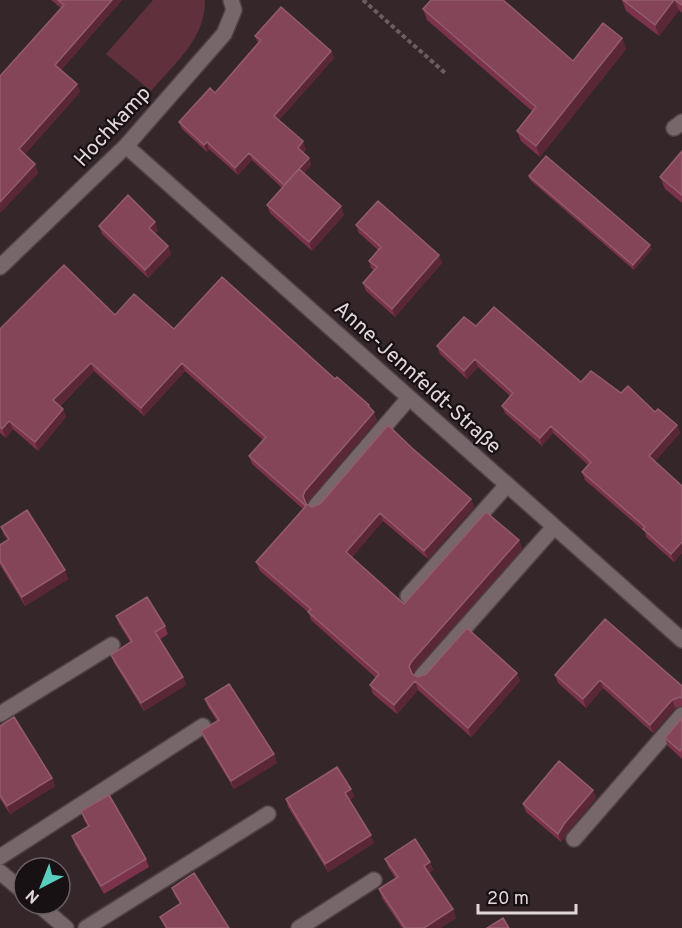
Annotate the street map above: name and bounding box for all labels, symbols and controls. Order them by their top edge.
street label: Hochkamp [69,81,157,173]
street label: Anne-Jennfeldt-Straße [328,296,506,461]
north arrow [12,856,72,916]
scale bar [478,877,576,915]
text: N [22,884,44,907]
text: 20 m [487,888,529,911]

